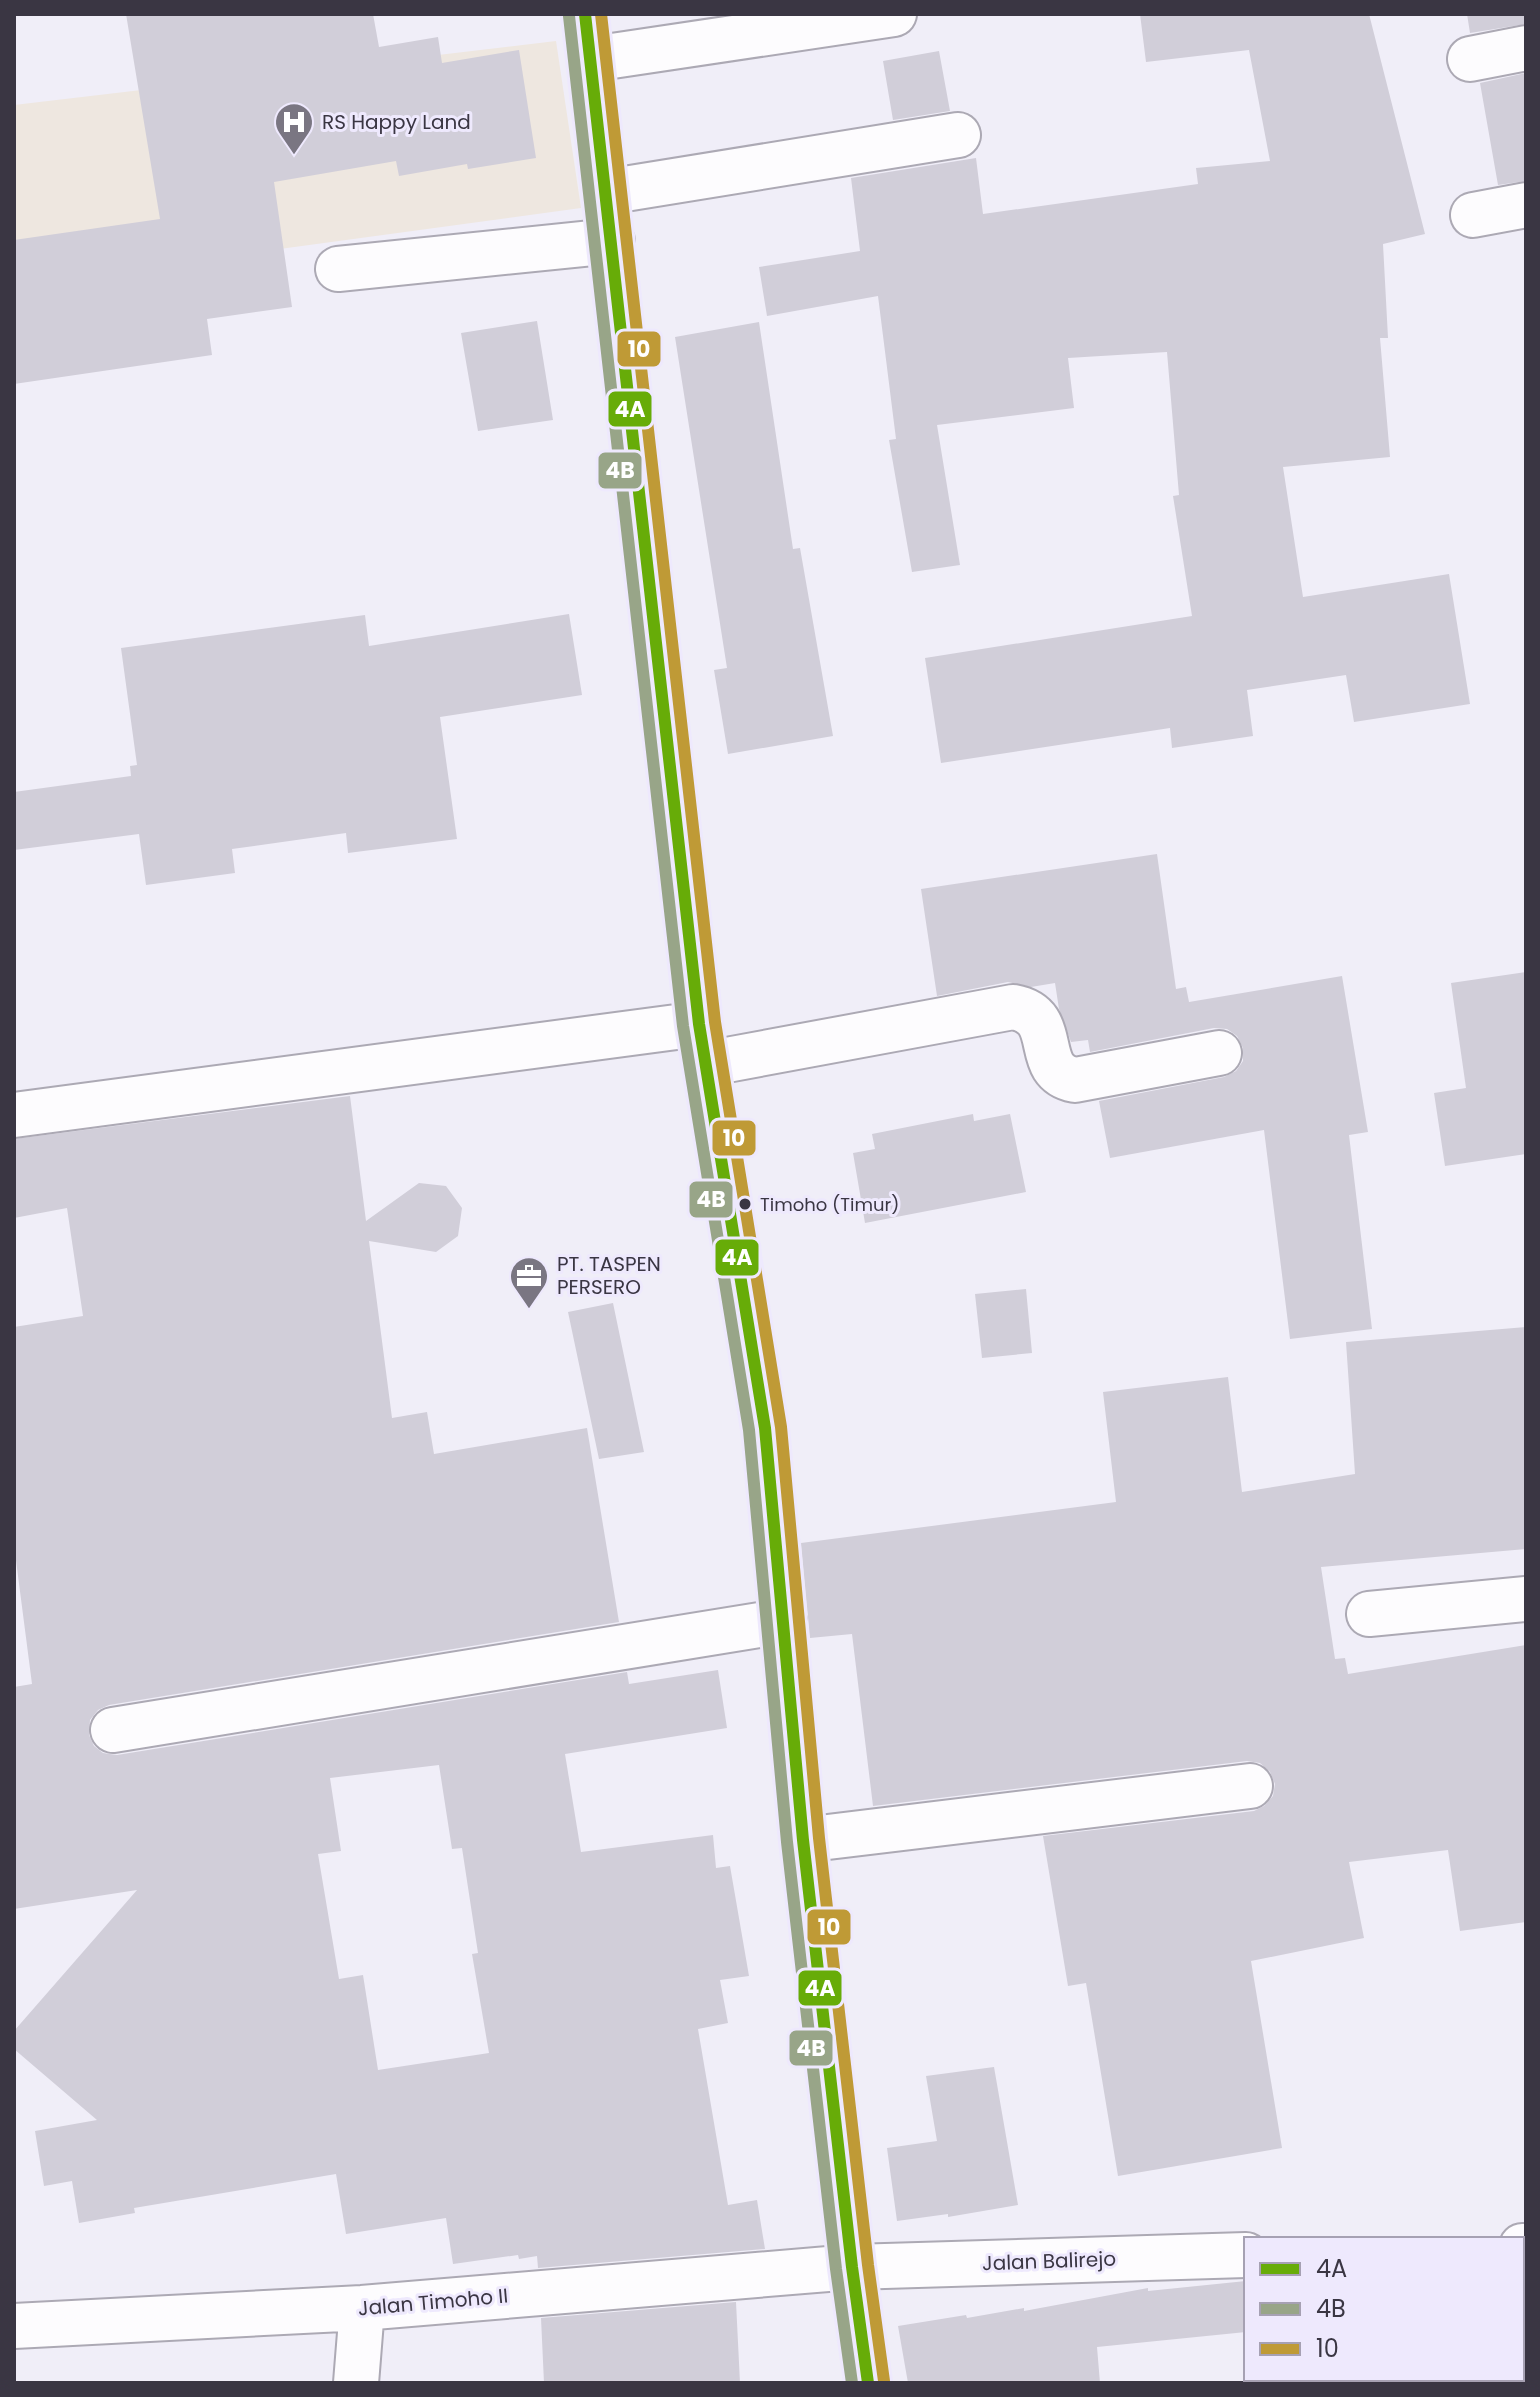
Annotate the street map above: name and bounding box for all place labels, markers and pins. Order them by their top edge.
hospital icon: RS Happy Land [273,101,315,156]
place label: RS Happy Land [322,108,471,136]
place label: Timoho (Timur) [760,1192,899,1217]
marker: Timoho (Timur) [737,1196,753,1212]
place label: PT. TASPEN PERSERO [557,1250,661,1301]
office icon: PT. TASPEN PERSERO [508,1255,550,1310]

